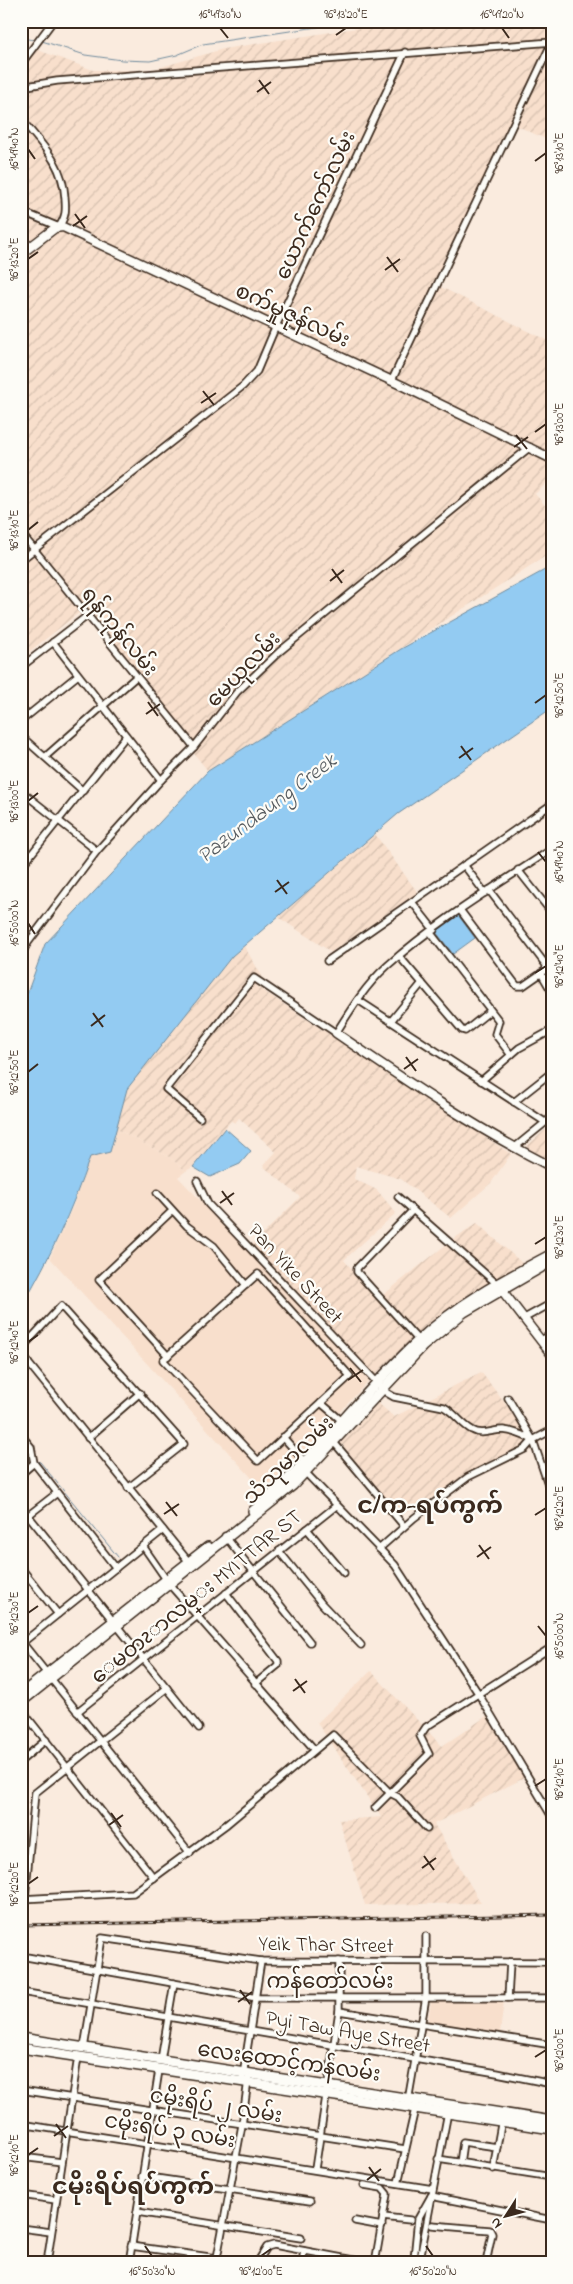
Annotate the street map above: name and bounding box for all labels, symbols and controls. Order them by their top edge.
text: 16°49'30"N [198,6,242,24]
text: 96°13'20"E [324,6,368,24]
text: 16°49'20"N [480,6,524,24]
street label: ယောက်ကော်လမ်း [266,125,364,285]
text: 16°49'40"N [6,127,24,171]
text: 96°13'10"E [551,132,569,174]
text: 96°13'20"E [6,237,24,281]
street label: စက်မှုဇုန်လမ်း [230,274,356,356]
text: 96°13'00"E [551,403,569,445]
text: 96°13'10"E [6,509,24,551]
street label: ရန်ကုန်လမ်း [73,579,166,683]
street label: မေယုလမ်း [198,623,289,715]
text: 96°12'50"E [551,672,569,718]
water label: Pazundaung Creek [191,746,345,872]
text: 96°13'00"E [6,780,24,822]
text: 16°49'40"N [551,840,569,884]
text: 16°50'00"N [6,900,24,946]
text: 96°12'40"E [551,944,569,988]
text: 96°12'50"E [6,1049,24,1095]
text: 96°12'30"E [551,1215,569,1259]
street label: Pan Yike Street [240,1217,349,1331]
text: 96°12'40"E [6,1320,24,1364]
street label: သံသုမာလမ်း [235,1408,342,1513]
text: 96°12'20"E [551,1486,569,1530]
district label: င/က-ရပ်ကွက် [357,1489,503,1525]
street label: ေမတၩာလမ္း MYITTAR ST [85,1503,309,1692]
text: 96°12'30"E [6,1591,24,1635]
text: 16°50'00"N [551,1613,569,1659]
text: 96°12'10"E [551,1758,569,1800]
text: 96°12'20"E [6,1862,24,1906]
street label: Yeik Thar Street [258,1930,394,1962]
street label: ကန်တော်လမ်း [267,1965,393,1998]
street label: Pyi Taw Aye Street [263,2004,432,2064]
text: 96°12'00"E [551,2028,569,2072]
street label: လေးထောင့်ကန်လမ်း [195,2032,383,2091]
street label: ငမိုးရိပ် ၂ လမ်း [147,2079,284,2132]
street label: ငမိုးရိပ် ၃ လမ်း [102,2104,238,2157]
text: 96°12'10"E [6,2134,24,2176]
district label: ငမိုးရိပ်ရပ်ကွက် [52,2170,214,2206]
north arrow [480,2192,530,2242]
text: N [485,2213,508,2233]
text: 16°50'30"N [129,2263,175,2281]
text: 96°12'00"E [239,2263,283,2281]
text: 16°50'20"N [409,2263,457,2281]

